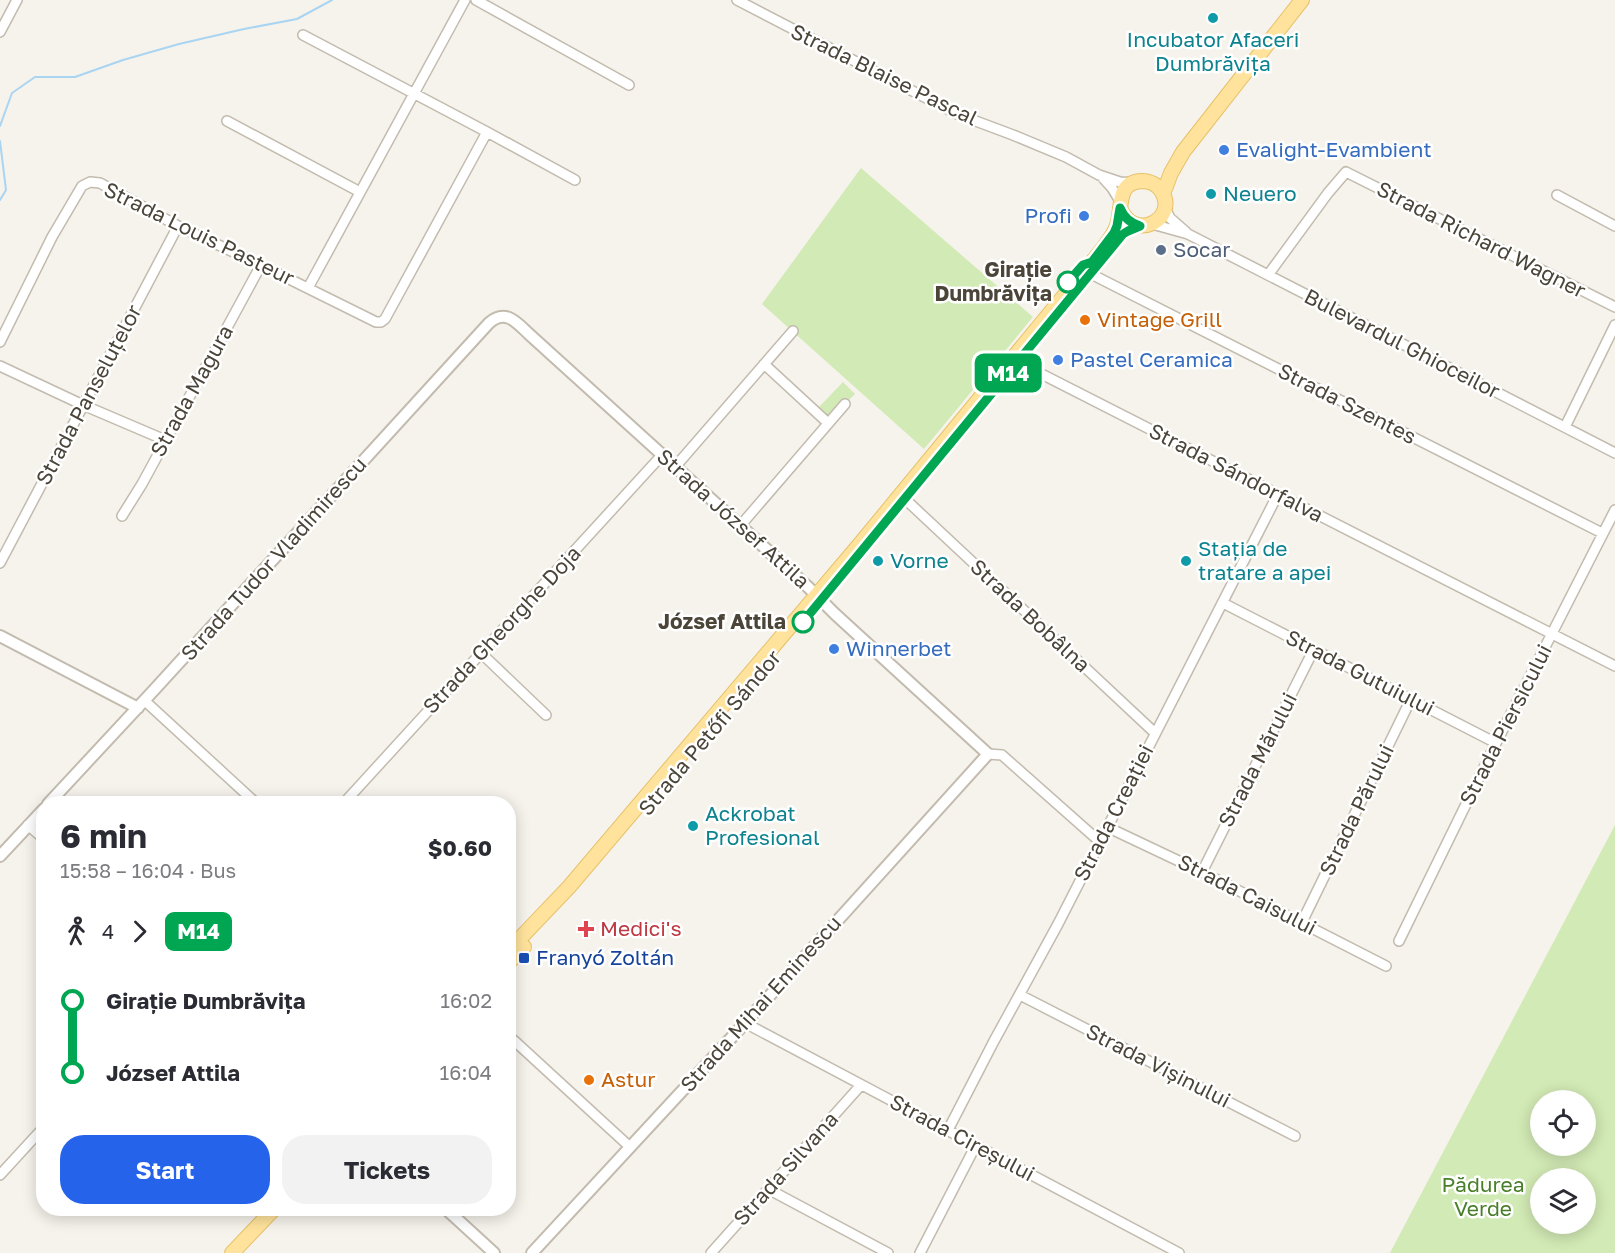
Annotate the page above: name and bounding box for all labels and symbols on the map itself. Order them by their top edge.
marker: Incubator Afaceri Dumbrăvița [1206,11,1220,25]
street label: Strada Blaise Pascal [787,18,982,131]
place label: Incubator Afaceri Dumbrăvița [1127,26,1299,76]
place label: Evalight-Evambient [1236,136,1432,162]
marker: Evalight-Evambient [1217,143,1231,157]
street label: Strada Richard Wagner [1373,175,1590,303]
street label: Strada Louis Pasteur [100,176,299,290]
place label: Neuero [1223,180,1297,206]
marker: Neuero [1204,187,1218,201]
place label: Profi [1025,202,1072,228]
marker: Profi [1077,209,1091,223]
place label: Socar [1173,236,1231,262]
marker: Socar [1154,243,1168,257]
place label: Girație Dumbrăvița [935,256,1052,306]
marker: Girație Dumbrăvița [1057,271,1079,293]
street label: Bulevardul Ghioceilor [1300,282,1505,404]
street label: Strada Panseluțelor [30,300,147,489]
place label: Vintage Grill [1097,306,1222,332]
marker: Vintage Grill [1078,313,1092,327]
street label: Strada Magura [144,320,238,461]
place label: Pastel Ceramica [1070,346,1233,372]
marker: Pastel Ceramica [1051,353,1065,367]
line badge: M14 [974,354,1042,392]
street label: Strada Szentes [1274,357,1421,449]
street label: Strada Sándorfalva [1145,417,1328,527]
street label: Strada József Attila [652,443,815,594]
street label: Strada Tudor Vladimirescu [175,451,372,665]
place label: Stația de tratare a apei [1198,535,1331,585]
street label: Strada Gheorghe Doja [417,540,586,719]
place label: Vorne [890,547,949,573]
street label: Strada Bobâlna [965,553,1096,677]
marker: Vorne [871,554,885,568]
marker: Stația de tratare a apei [1179,554,1193,568]
place label: József Attila [658,608,786,634]
marker: József Attila [792,611,814,633]
street label: Strada Gutuiului [1282,623,1439,721]
place label: Winnerbet [846,635,951,661]
street label: Strada Piersicului [1453,640,1557,809]
marker: Winnerbet [827,642,841,656]
street label: Strada Petőfi Sándor [632,644,786,820]
street label: Strada Mărului [1212,688,1302,831]
street label: Strada Creației [1068,740,1159,885]
street label: Strada Părului [1313,740,1399,879]
place label: Ackrobat Profesional [705,800,820,850]
marker: Ackrobat Profesional [686,819,700,833]
street label: Strada Caisului [1174,848,1321,940]
street label: Strada Mihai Eminescu [674,910,846,1097]
place label: Medici's [600,915,682,941]
marker: Medici's [577,920,595,938]
place label: Franyó Zoltán [536,944,674,970]
marker: Franyó Zoltán [517,951,531,965]
street label: Strada Vișinului [1082,1018,1235,1113]
place label: Astur [601,1066,655,1092]
marker: Astur [582,1073,596,1087]
street label: Strada Cireșului [886,1088,1039,1186]
street label: Strada Silvana [727,1106,843,1231]
park label: Pădurea Verde [1441,1171,1525,1221]

